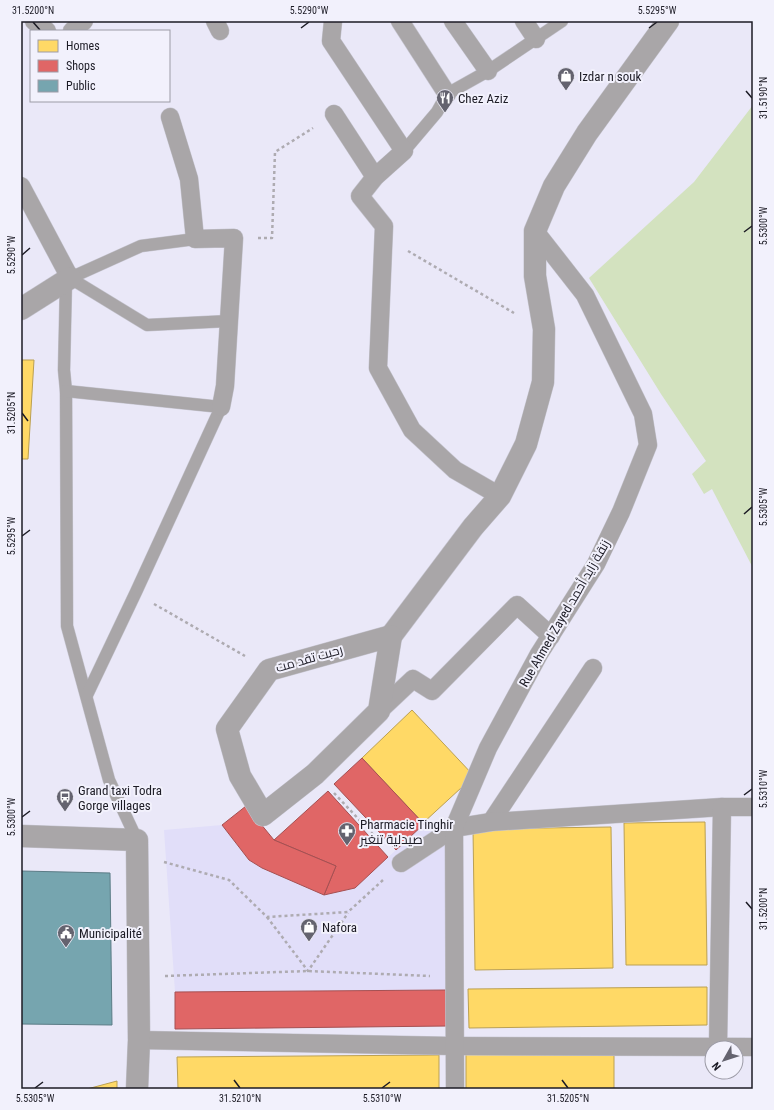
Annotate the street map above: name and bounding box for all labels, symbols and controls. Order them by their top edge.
text: 31.5200°N [12,5,54,16]
text: 5.5290°W [290,5,329,16]
text: 5.5295°W [638,5,677,16]
legend [30,30,170,102]
text: Homes [66,39,100,53]
text: Shops [66,59,95,73]
shop icon: Izdar n souk [556,66,576,91]
place label: Izdar n souk [579,69,641,84]
text: 31.5190°N [758,77,769,119]
text: Public [66,79,96,93]
restaurant icon: Chez Aziz [435,88,455,113]
place label: Chez Aziz [458,91,509,106]
text: 5.5300°W [758,206,769,245]
text: 5.5290°W [6,235,17,274]
text: 31.5205°N [6,392,17,434]
text: 5.5305°W [758,487,769,526]
text: 5.5295°W [6,516,17,555]
street label: Rue Ahmed Zayed زنقة زايد أحمد [515,536,613,690]
street label: رحبت تقد مت [274,642,344,675]
text: 5.5310°W [758,769,769,808]
place label: Grand taxi Todra Gorge villages [78,783,162,813]
bus stop icon: Grand taxi Todra Gorge villages [55,787,75,812]
text: 5.5300°W [6,797,17,836]
place label: Pharmacie Tinghir صيدلية تنغير [359,817,453,847]
pharmacy icon: Pharmacie Tinghir صيدلية تنغير [337,821,357,846]
text: 31.5200°N [758,888,769,930]
shop icon: Nafora [299,917,319,942]
place label: Nafora [322,920,357,935]
public building icon: Municipalité [56,923,76,948]
place label: Municipalité [79,926,142,941]
north arrow [704,1040,744,1080]
text: N [709,1059,724,1073]
text: 5.5305°W [16,1093,55,1104]
text: 31.5210°N [219,1093,261,1104]
text: 5.5310°W [363,1093,402,1104]
text: 31.5205°N [547,1093,589,1104]

